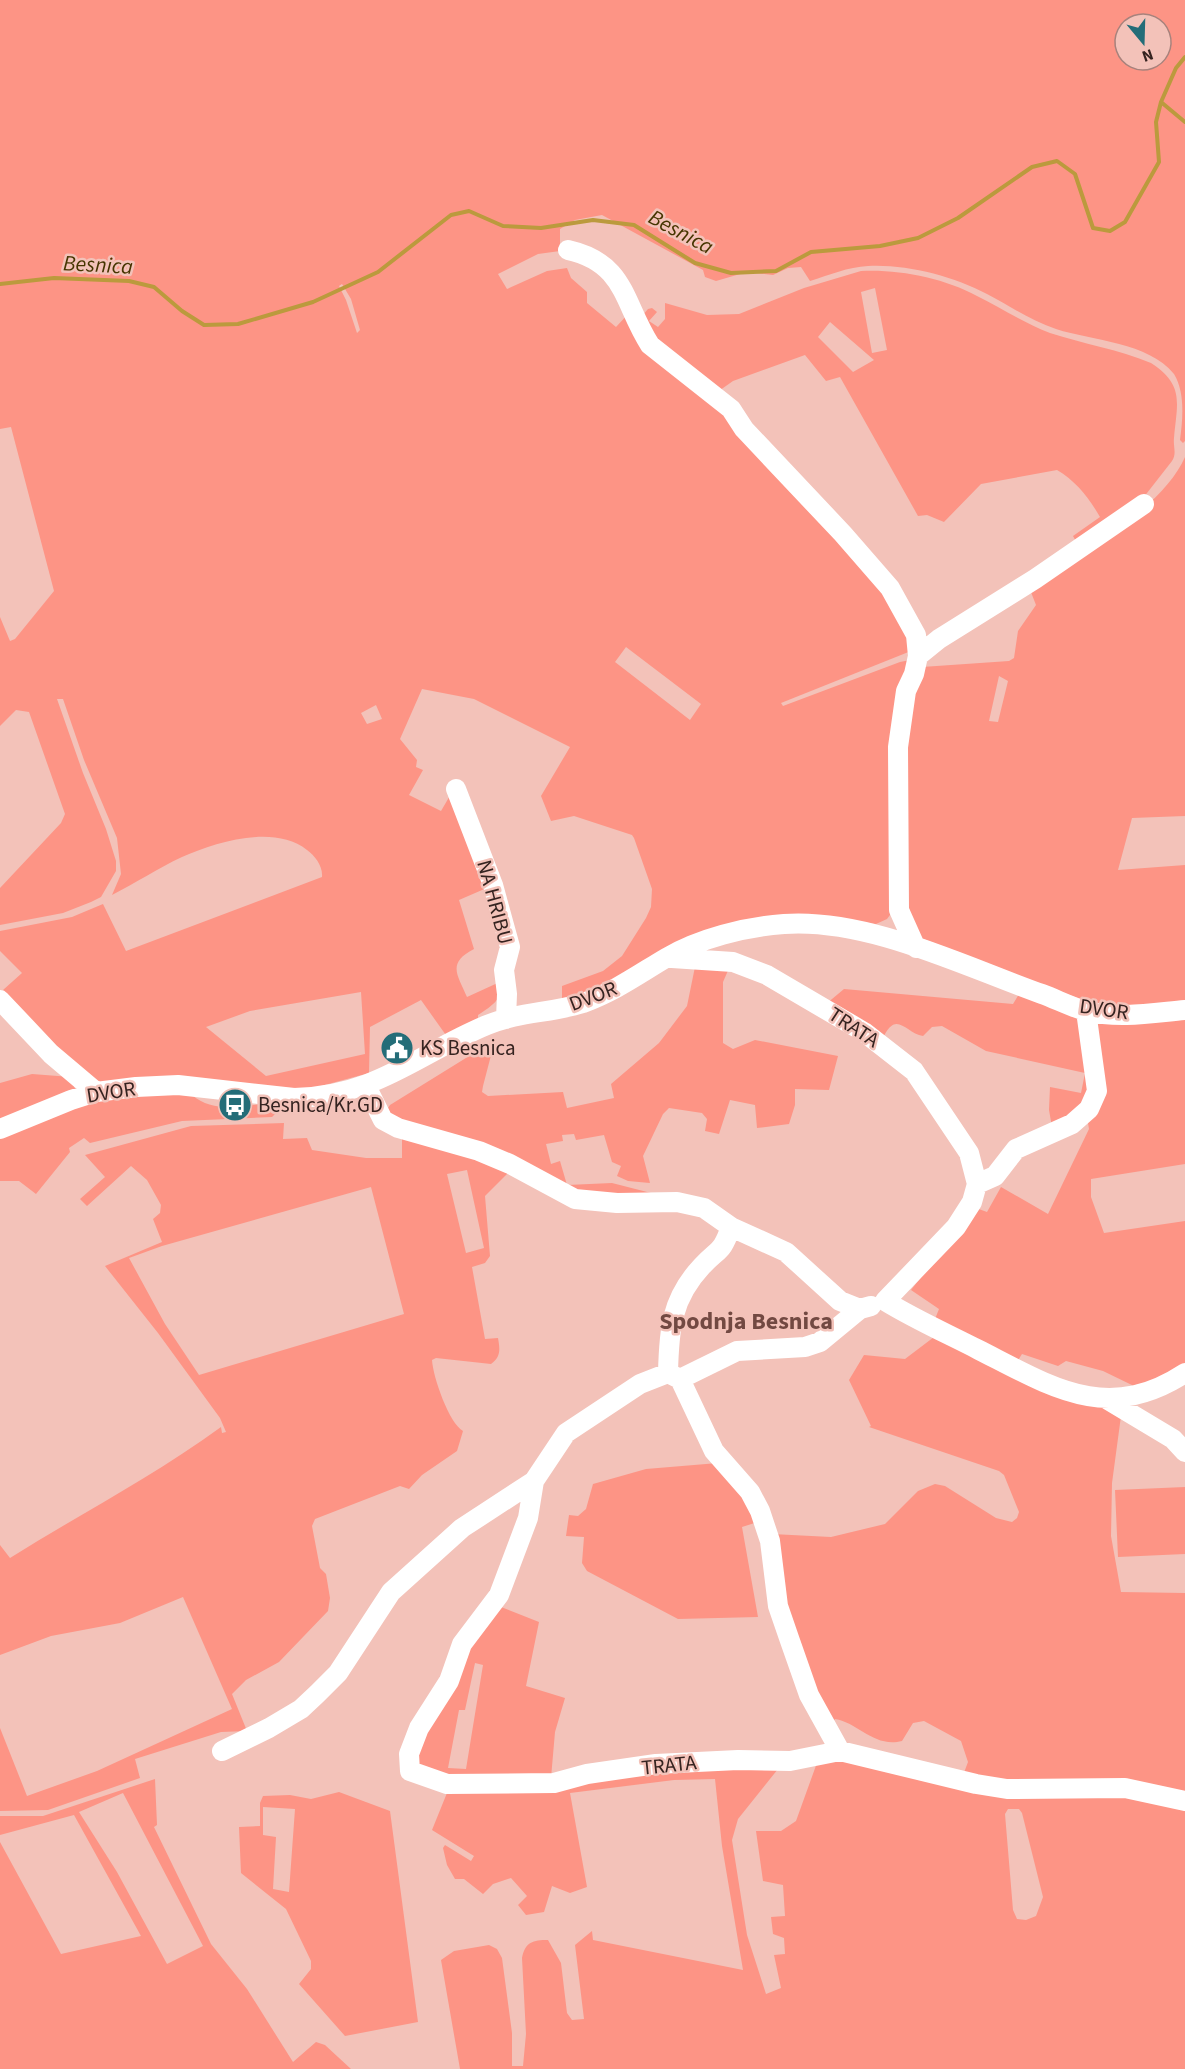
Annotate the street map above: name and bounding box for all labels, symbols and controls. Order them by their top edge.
north arrow [1113,12,1173,72]
text: N [1139,43,1156,67]
water label: Besnica [643,201,720,263]
water label: Besnica [62,247,134,283]
street label: NA HRIBU [469,856,521,948]
street label: DVOR [565,973,621,1019]
street label: DVOR [1078,991,1130,1027]
street label: TRATA [823,999,886,1055]
public building icon: KS Besnica [379,1030,415,1066]
place label: KS Besnica [420,1033,516,1063]
street label: DVOR [84,1073,138,1111]
bus stop icon: Besnica/Kr.GD [217,1087,253,1123]
place label: Besnica/Kr.GD [258,1090,383,1120]
district label: Spodnja Besnica [659,1304,833,1339]
street label: TRATA [640,1747,699,1783]

